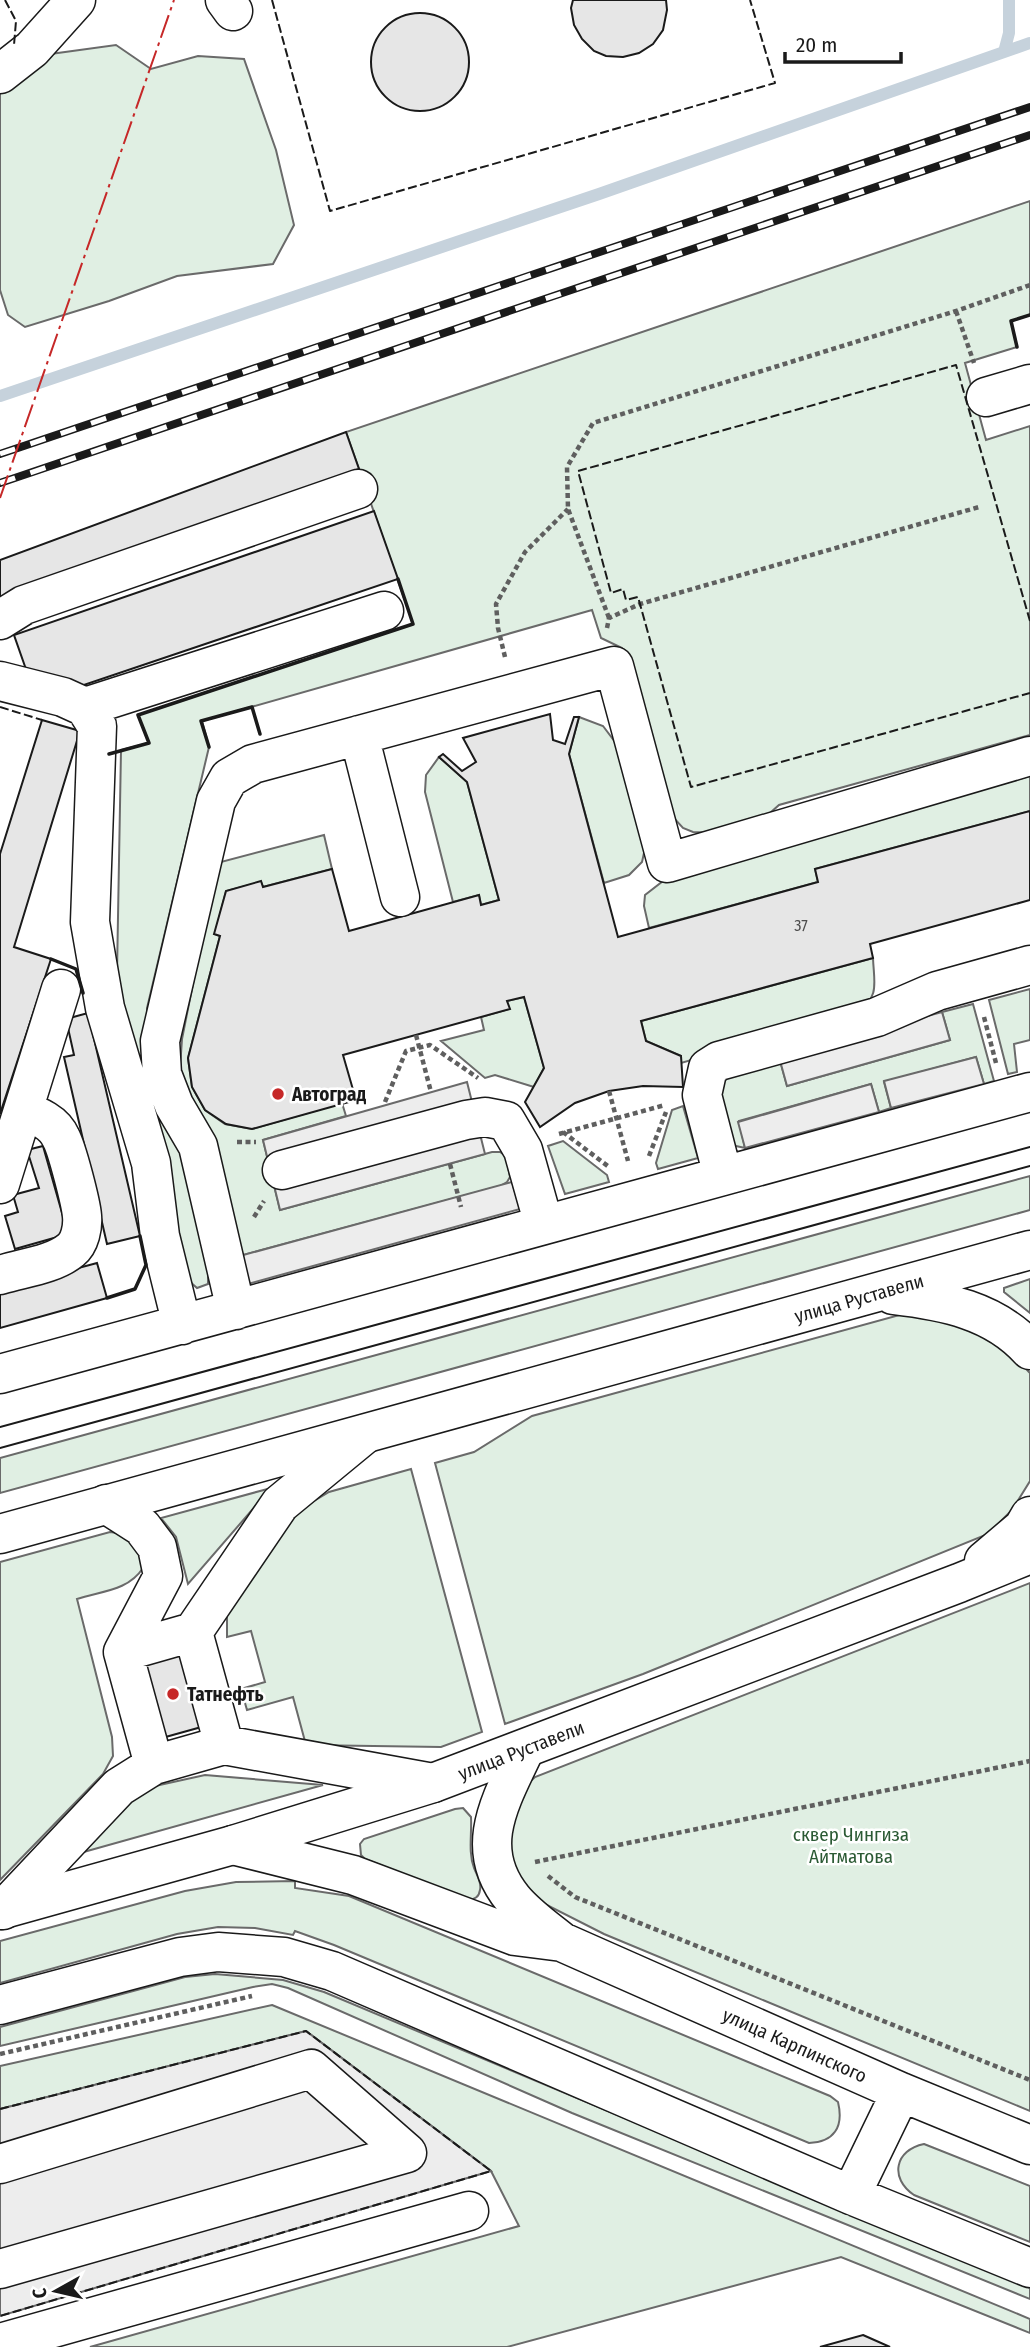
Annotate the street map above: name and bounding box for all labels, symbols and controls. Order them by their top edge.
scale bar [785,21,900,65]
text: 20 m [796,32,837,58]
house number: 37 [794,916,808,935]
place label: Автоград [291,1083,366,1106]
marker: Автоград [270,1086,286,1102]
street label: улица Руставели [792,1269,926,1328]
place label: Татнефть [187,1683,264,1706]
marker: Татнефть [165,1686,181,1702]
street label: улица Руставели [455,1716,588,1785]
park label: сквер Чингиза Айтматова [793,1823,909,1868]
street label: улица Карпинского [719,2003,871,2088]
north arrow [21,2256,91,2326]
text: С [28,2287,52,2300]

